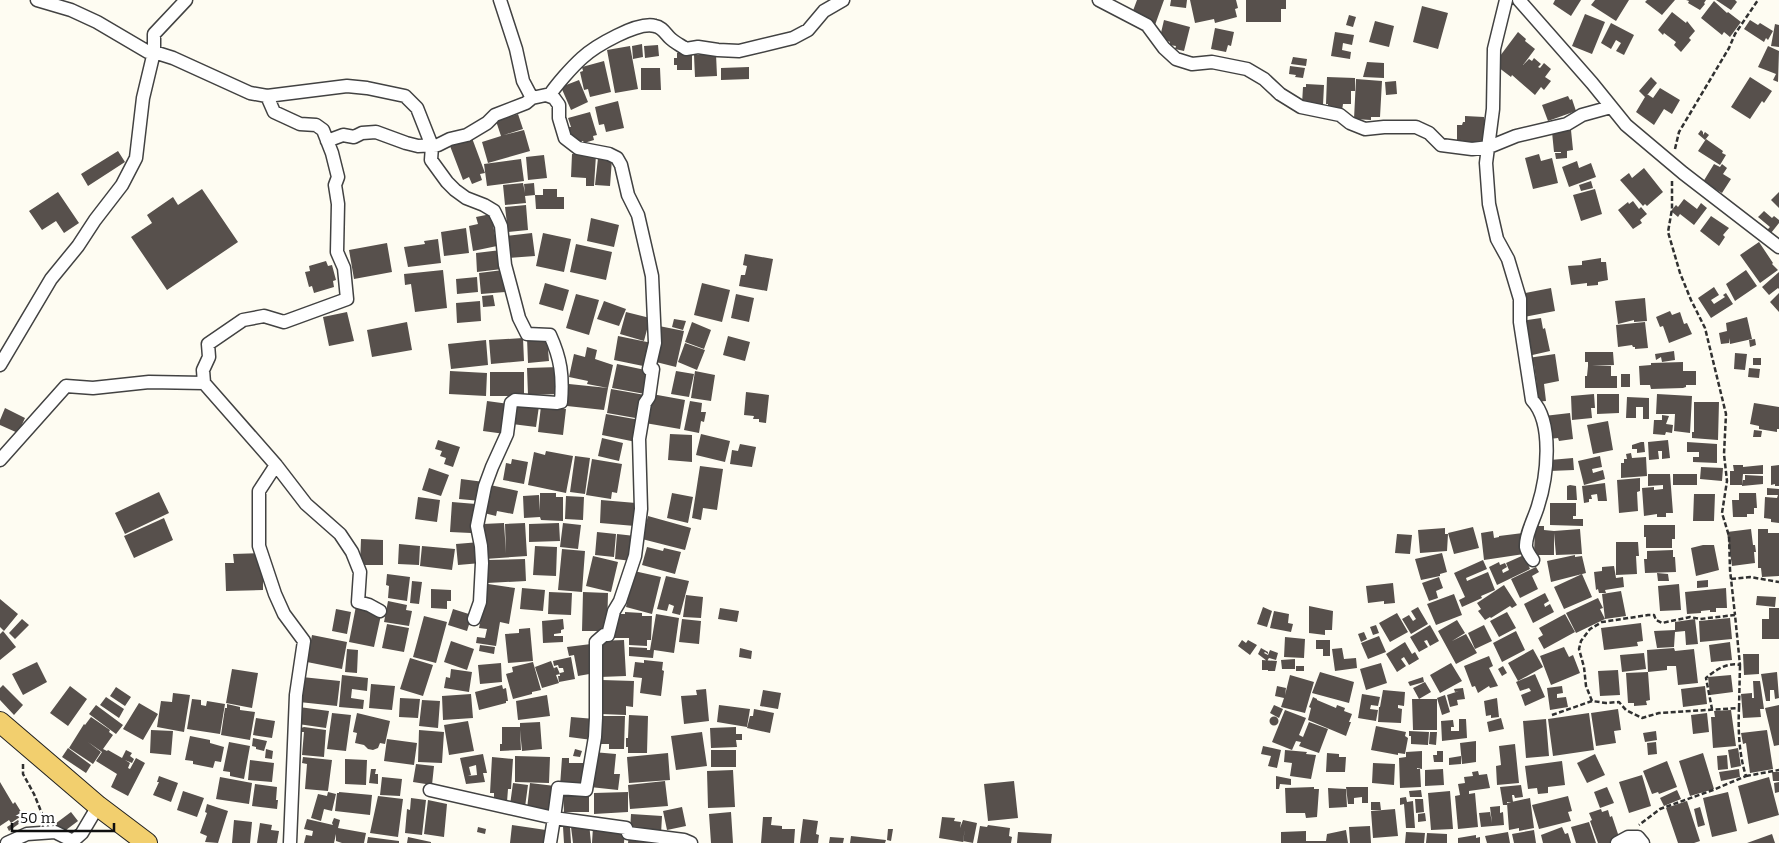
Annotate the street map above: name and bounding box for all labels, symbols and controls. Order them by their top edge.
scale bar [12,800,115,832]
text: 50 m [20,809,56,827]

